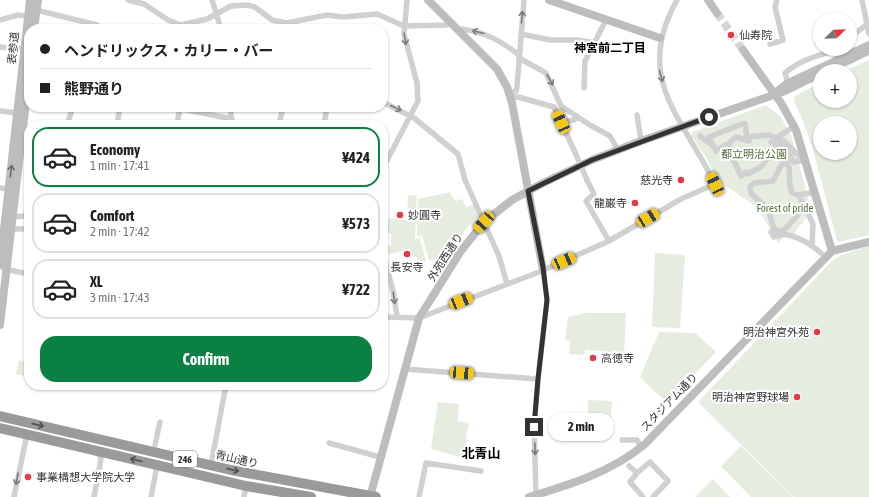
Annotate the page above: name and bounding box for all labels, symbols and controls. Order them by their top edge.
one-way arrow [519,11,526,24]
north arrow [813,12,857,56]
map controls [813,12,857,160]
one-way arrow [472,28,485,35]
place label: 仙寿院 [739,29,772,41]
marker: 仙寿院 [726,30,736,40]
street label: 表参道 [5,31,21,65]
one-way arrow [402,32,410,45]
district label: 神宮前二丁目 [574,41,646,55]
text: ヘンドリックス・カリー・バー [64,42,274,59]
button: + [813,64,857,108]
one-way arrow [658,70,666,83]
one-way arrow [547,74,554,86]
text: 熊野通り [64,80,124,97]
one-way arrow [390,105,402,112]
route start [700,108,718,126]
car [551,109,571,135]
button: − [813,116,857,160]
icon: car [42,139,78,175]
text: Economy [90,141,140,158]
park label: 都立明治公園 [721,148,787,160]
text: ¥424 [342,149,370,166]
text: 1 min · 17:41 [90,158,150,173]
one-way arrow [7,165,15,178]
car [704,171,726,197]
place label: 慈光寺 [640,174,673,186]
marker: 慈光寺 [676,175,686,185]
place label: 龍巌寺 [594,197,627,209]
marker: 龍巌寺 [630,198,640,208]
park label: Forest of pride [756,202,814,214]
icon: car [42,205,78,241]
text: Comfort [90,207,134,224]
car [635,207,661,229]
place label: 妙圓寺 [408,209,441,221]
car [472,209,496,235]
marker: 妙圓寺 [395,210,405,220]
text: ¥573 [342,215,370,232]
text: 2 min · 17:42 [90,224,150,239]
street label: 外苑西通り [425,231,465,283]
marker: 長安寺 [402,249,412,259]
car [551,251,577,271]
place label: 長安寺 [391,261,424,273]
icon: car [42,271,78,307]
text: XL [90,273,103,290]
text: ¥722 [342,281,370,298]
text: 3 min · 17:43 [90,290,150,305]
one-way arrow [390,291,398,304]
car [448,291,474,311]
place label: 明治神宮外苑 [743,326,809,338]
marker: 明治神宮外苑 [812,327,822,337]
button: Confirm [40,336,372,382]
place label: 高徳寺 [601,352,634,364]
marker: 高徳寺 [588,353,598,363]
car [450,366,474,380]
street label: スタジアム通り [638,370,700,434]
place label: 明治神宮野球場 [712,391,789,403]
marker: 明治神宮野球場 [792,392,802,402]
callout: 2 min [548,413,614,441]
route end [525,418,543,436]
text: 2 min [568,419,594,434]
one-way arrow [31,421,44,429]
one-way arrow [531,442,538,455]
district label: 北青山 [461,446,501,461]
street label: 青山通り [214,448,260,470]
road number: 246 [173,451,197,467]
one-way arrow [130,455,143,463]
one-way arrow [226,467,239,475]
place label: 事業構想大学院大学 [36,471,135,483]
one-way arrow [13,472,21,485]
marker: 事業構想大学院大学 [23,472,33,482]

